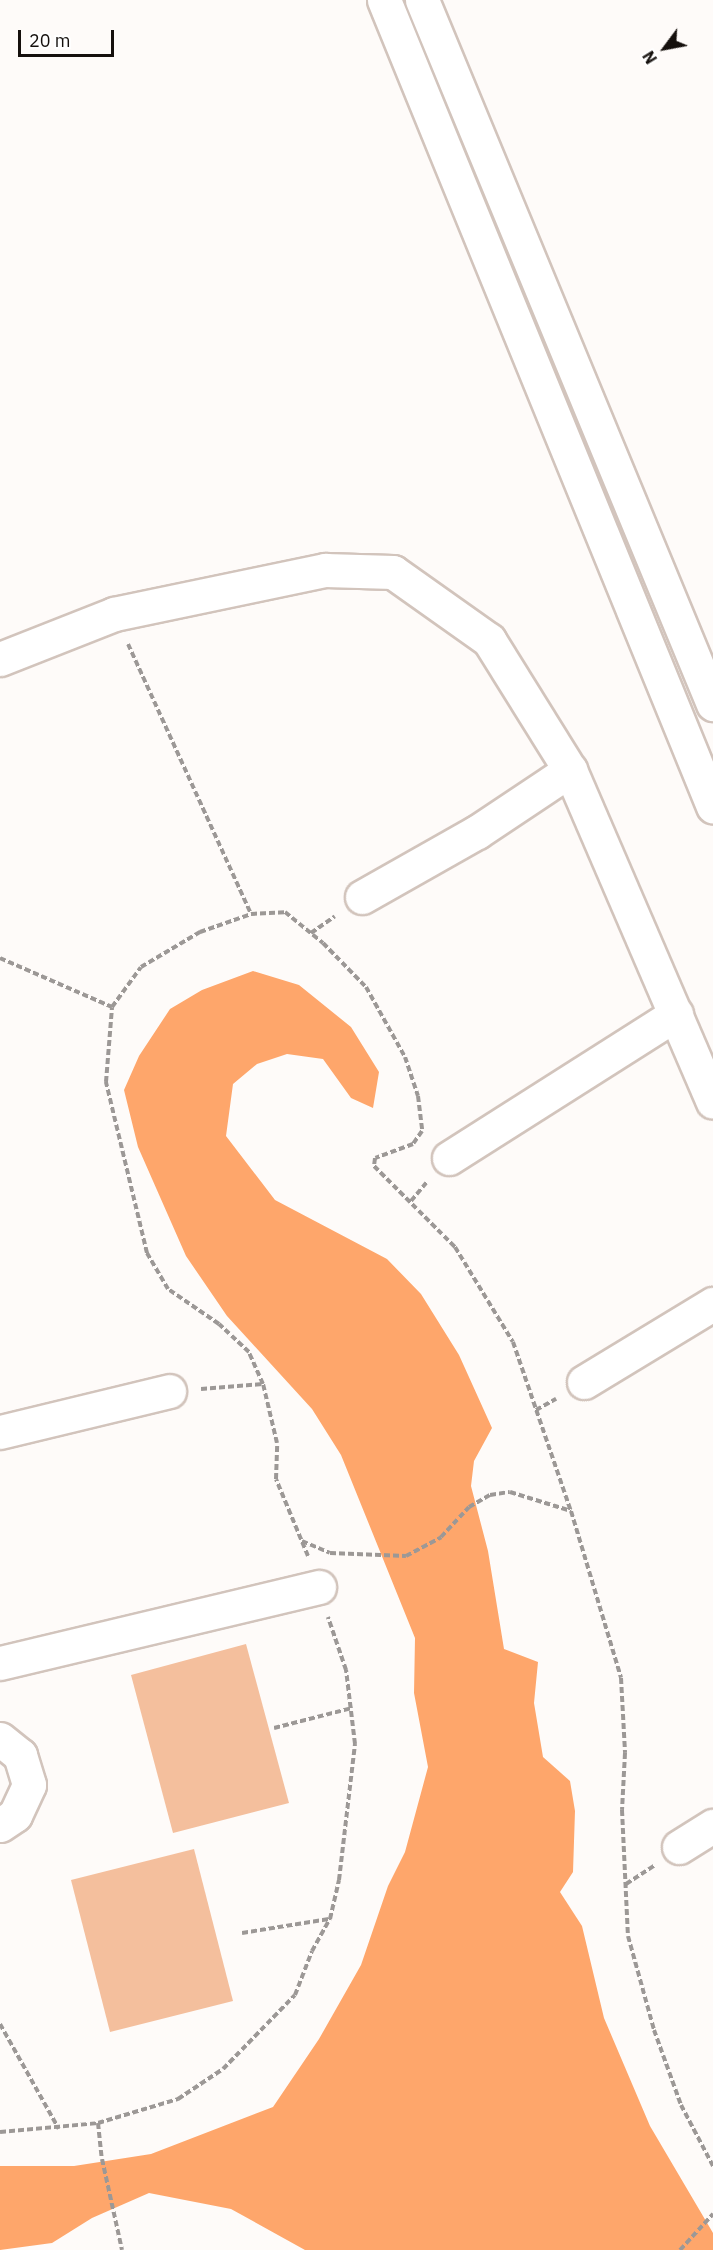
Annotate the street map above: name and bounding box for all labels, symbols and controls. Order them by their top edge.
scale bar [21,18,117,56]
north arrow [635,18,695,78]
text: 20 m [29,29,71,52]
text: N [638,47,661,68]

